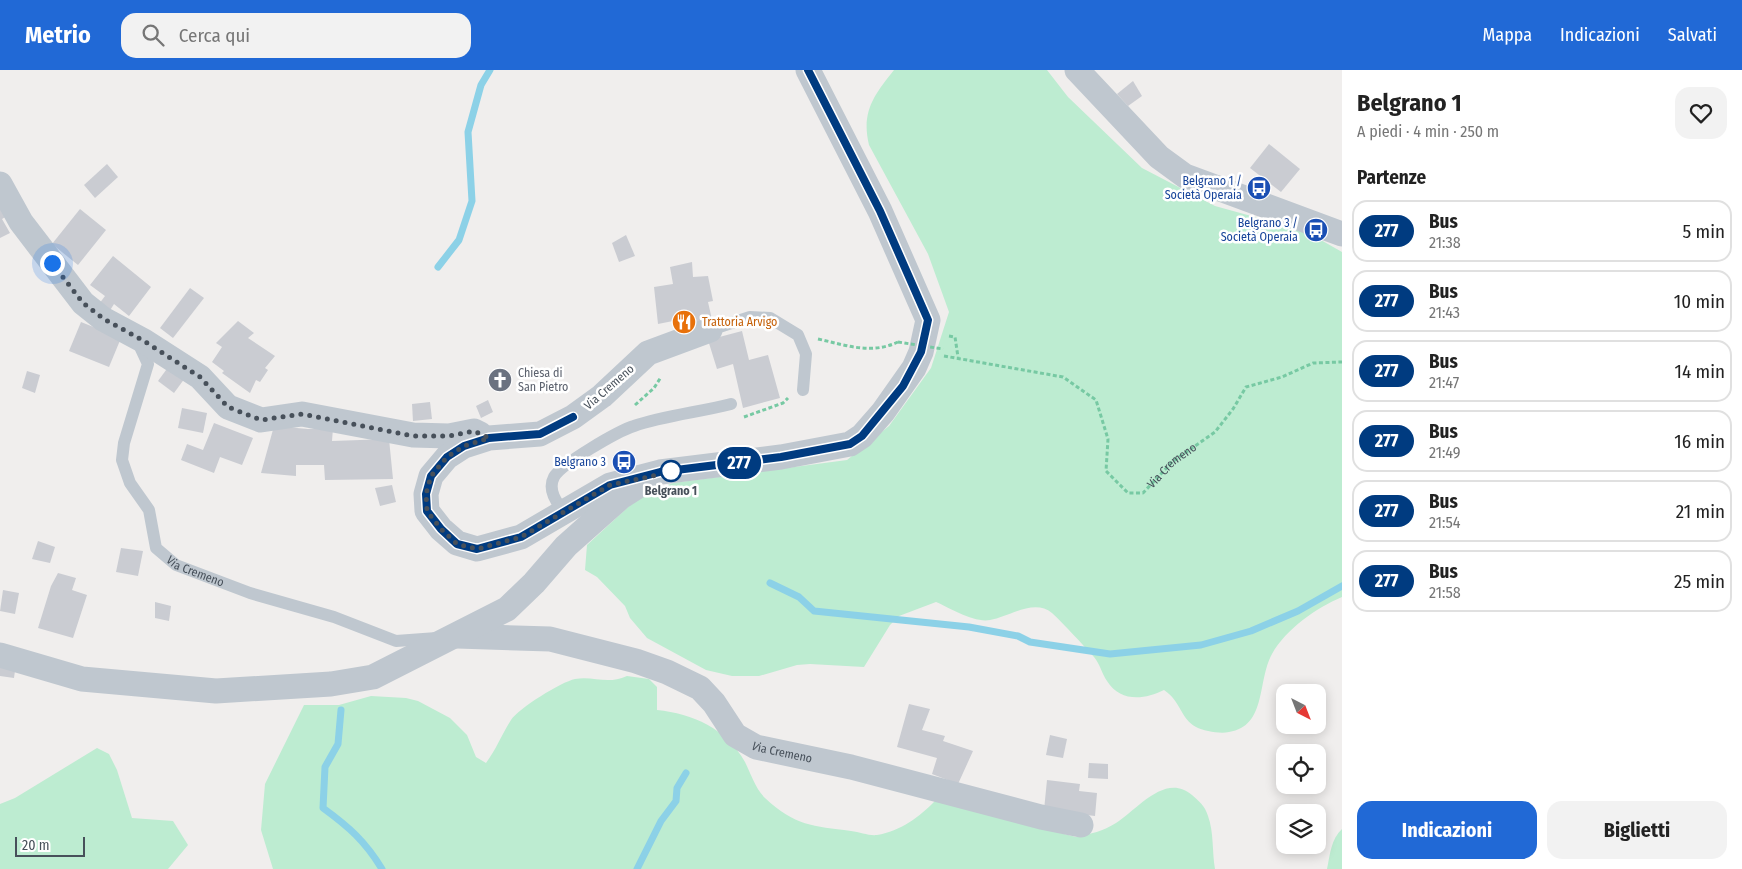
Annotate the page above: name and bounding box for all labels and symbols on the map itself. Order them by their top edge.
place label: Belgrano 1 / Società Operaia [1165,174,1242,202]
bus stop icon: Belgrano 1 / Società Operaia [1246,175,1272,201]
place label: Belgrano 3 / Società Operaia [1221,216,1298,244]
bus stop icon: Belgrano 3 / Società Operaia [1303,217,1329,243]
your location [40,251,65,276]
restaurant icon: Trattoria Arvigo [671,309,697,335]
place label: Trattoria Arvigo [702,315,777,329]
street label: Via Cremeno [581,362,637,412]
place label: Chiesa di San Pietro [518,366,568,394]
church icon: Chiesa di San Pietro [487,367,513,393]
street label: Via Cremeno [1144,440,1199,491]
line badge: 277 [710,447,768,479]
bus stop icon: Belgrano 3 [611,449,637,475]
place label: Belgrano 3 [554,455,606,469]
marker: Belgrano 1 [660,460,682,482]
place label: Belgrano 1 [645,484,697,498]
street label: Via Cremeno [163,553,226,590]
north arrow [1276,684,1326,734]
street label: Via Cremeno [749,739,814,766]
scale bar [15,834,85,857]

